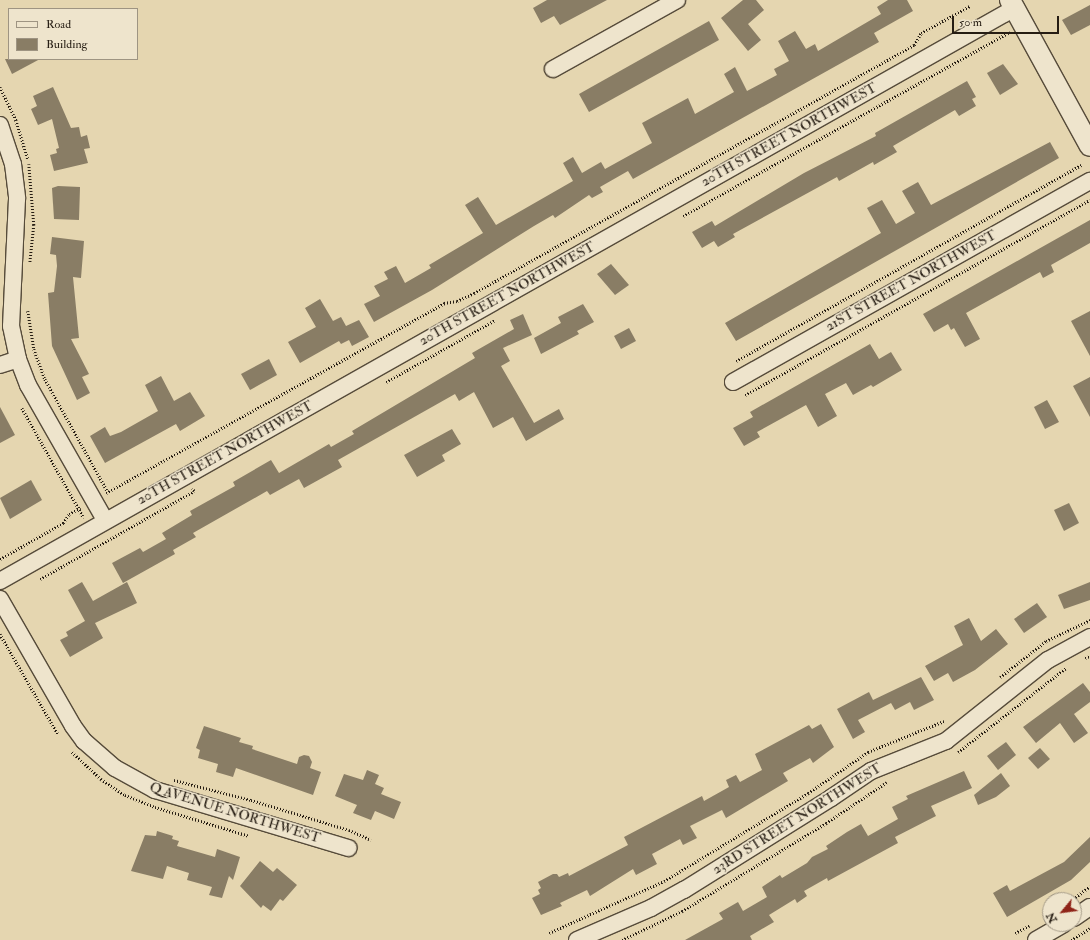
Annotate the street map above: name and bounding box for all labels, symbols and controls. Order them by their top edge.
legend [8,8,138,60]
scale bar [954,8,1061,34]
text: 50 m [959,15,982,30]
text: Road [46,17,71,32]
text: Building [46,37,87,52]
street label: 20TH STREET NORTHWEST [698,80,880,190]
street label: 21ST STREET NORTHWEST [823,227,999,335]
street label: 20TH STREET NORTHWEST [416,239,598,349]
street label: 20TH STREET NORTHWEST [134,398,316,508]
street label: 23RD STREET NORTHWEST [709,760,885,878]
street label: Q AVENUE NORTHWEST [148,779,322,847]
north arrow [1042,892,1082,932]
text: N [1044,910,1060,925]

